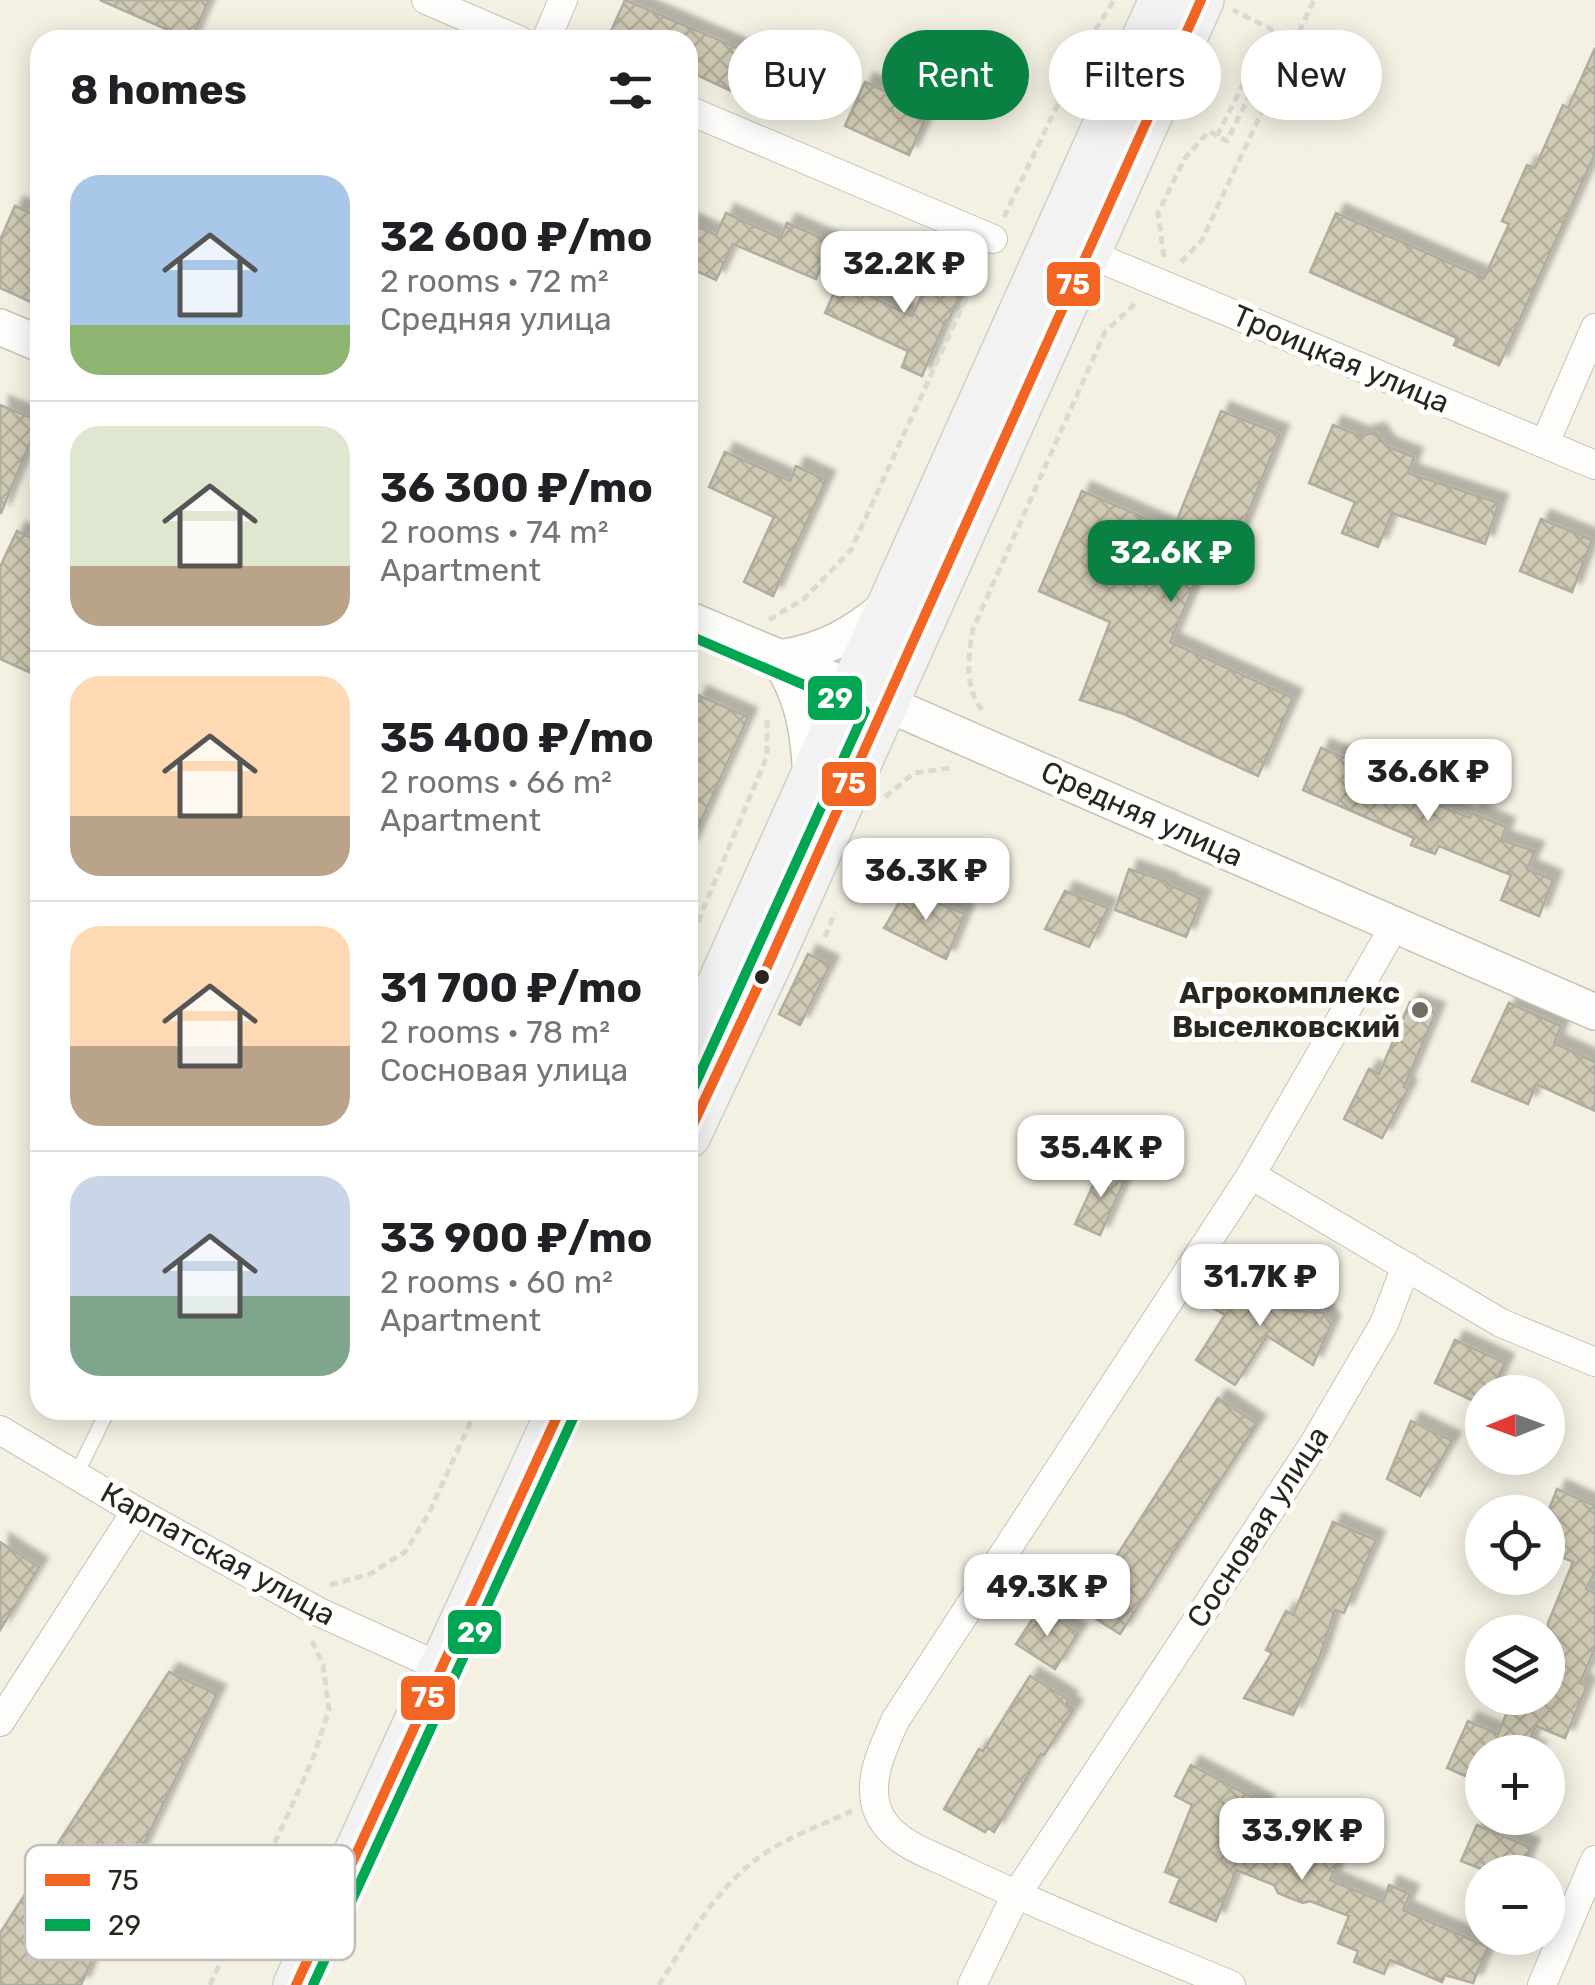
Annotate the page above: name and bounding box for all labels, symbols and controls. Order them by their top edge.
chip: Buy [728,30,862,120]
chip: Rent [882,30,1029,120]
chip: Filters [1049,30,1221,120]
chip: New [1241,30,1382,120]
icon: filters [603,63,658,118]
text: 8 homes [70,65,247,115]
text: 32 600 ₽/mo [380,212,652,262]
icon: home [150,215,270,335]
pin: 32.2K ₽ [812,231,996,316]
text: 32.2K ₽ [843,244,965,282]
line badge: 75 [1045,260,1102,308]
text: 2 rooms · 72 m² [380,262,609,300]
text: 75 [1056,268,1090,301]
street label: Троицкая улица [1227,297,1455,421]
text: Средняя улица [380,300,612,338]
text: 36 300 ₽/mo [380,463,653,513]
icon: home [150,466,270,586]
text: 2 rooms · 74 m² [380,513,609,551]
pin: 32.6K ₽ [1079,520,1263,605]
text: 32.6K ₽ [1110,533,1232,571]
text: Apartment [380,551,541,589]
line badge: 29 [806,674,864,722]
text: 29 [817,682,853,715]
text: 35 400 ₽/mo [380,713,654,763]
icon: home [150,716,270,836]
pin: 36.6K ₽ [1336,739,1520,824]
text: 36.6K ₽ [1367,752,1489,790]
street label: Средняя улица [1035,753,1249,875]
line badge: 75 [820,760,878,808]
text: 2 rooms · 66 m² [380,763,612,801]
text: 75 [832,767,866,800]
text: Apartment [380,801,541,839]
pin: 36.3K ₽ [834,838,1018,923]
text: 36.3K ₽ [864,851,988,889]
text: 31 700 ₽/mo [380,963,642,1013]
icon: home [150,966,270,1086]
unlabelled marker [752,967,772,987]
place label: Агрокомплекс Выселковский [1172,975,1400,1045]
marker: Агрокомплекс Выселковский [1409,999,1431,1021]
text: 2 rooms · 78 m² [380,1013,610,1051]
text: Сосновая улица [380,1051,628,1089]
pin: 35.4K ₽ [1009,1115,1193,1200]
text: 35.4K ₽ [1039,1128,1163,1166]
text: 33 900 ₽/mo [380,1213,652,1263]
icon: home [150,1216,270,1336]
pin: 31.7K ₽ [1168,1244,1352,1329]
text: 31.7K ₽ [1203,1257,1317,1295]
text: 2 rooms · 60 m² [380,1263,613,1301]
text: Apartment [380,1301,541,1339]
north arrow [1465,1375,1565,1475]
map controls [1465,1375,1565,1955]
street label: Сосновая улица [1180,1420,1336,1634]
street label: Карпатская улица [94,1475,342,1633]
button: locate [1465,1495,1565,1595]
pin: 49.3K ₽ [955,1554,1139,1639]
text: 49.3K ₽ [986,1567,1108,1605]
line badge: 29 [446,1608,503,1656]
button: layers [1465,1615,1565,1715]
text: 29 [457,1616,493,1649]
line badge: 75 [399,1674,457,1722]
text: 75 [411,1681,445,1714]
button: + [1465,1735,1565,1835]
pin: 33.9K ₽ [1210,1798,1394,1883]
text: 33.9K ₽ [1241,1811,1363,1849]
legend [25,1845,355,1960]
button: − [1465,1855,1565,1955]
text: 75 [108,1864,139,1897]
text: 29 [108,1909,141,1942]

